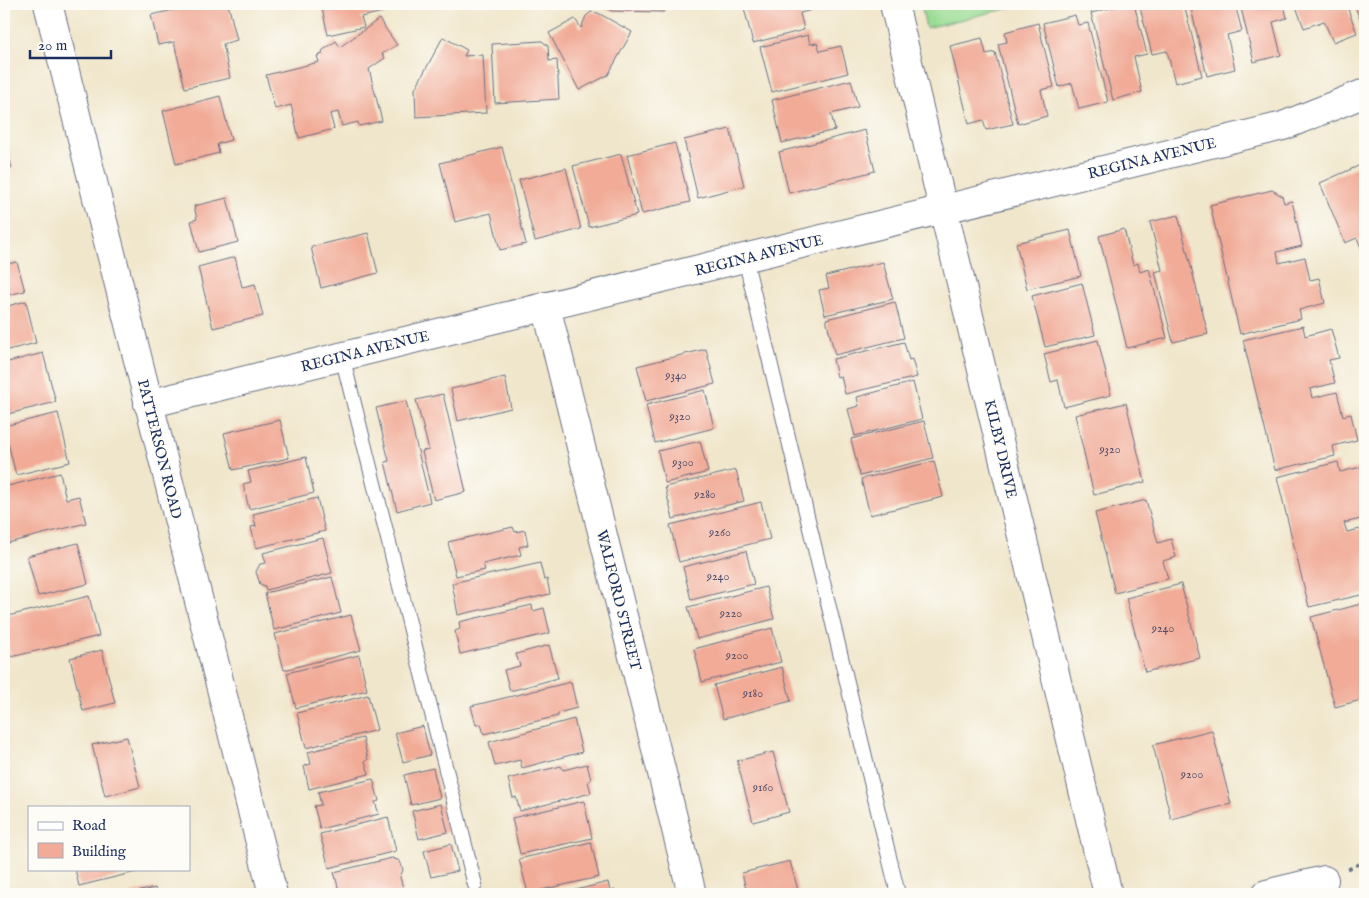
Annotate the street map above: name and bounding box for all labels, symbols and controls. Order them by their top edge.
scale bar [30,28,111,60]
text: 20 m [38,36,68,55]
street label: REGINA AVENUE [1086,133,1218,184]
street label: REGINA AVENUE [693,230,825,281]
street label: REGINA AVENUE [299,326,431,377]
house number: 9340 [664,368,687,383]
street label: PATTERSON ROAD [133,377,186,521]
street label: KILBY DRIVE [980,398,1021,500]
house number: 9320 [668,409,691,424]
house number: 9320 [1098,442,1121,457]
house number: 9300 [671,455,694,470]
house number: 9280 [693,487,716,502]
house number: 9260 [708,525,731,540]
street label: WALFORD STREET [592,528,645,673]
house number: 9240 [706,569,729,584]
house number: 9220 [719,606,742,621]
house number: 9240 [1151,621,1174,636]
house number: 9200 [725,648,748,663]
house number: 9180 [742,686,763,701]
house number: 9200 [1180,767,1203,782]
house number: 9160 [752,780,773,795]
legend [28,806,190,870]
text: Road [72,816,107,835]
text: Building [72,842,127,861]

